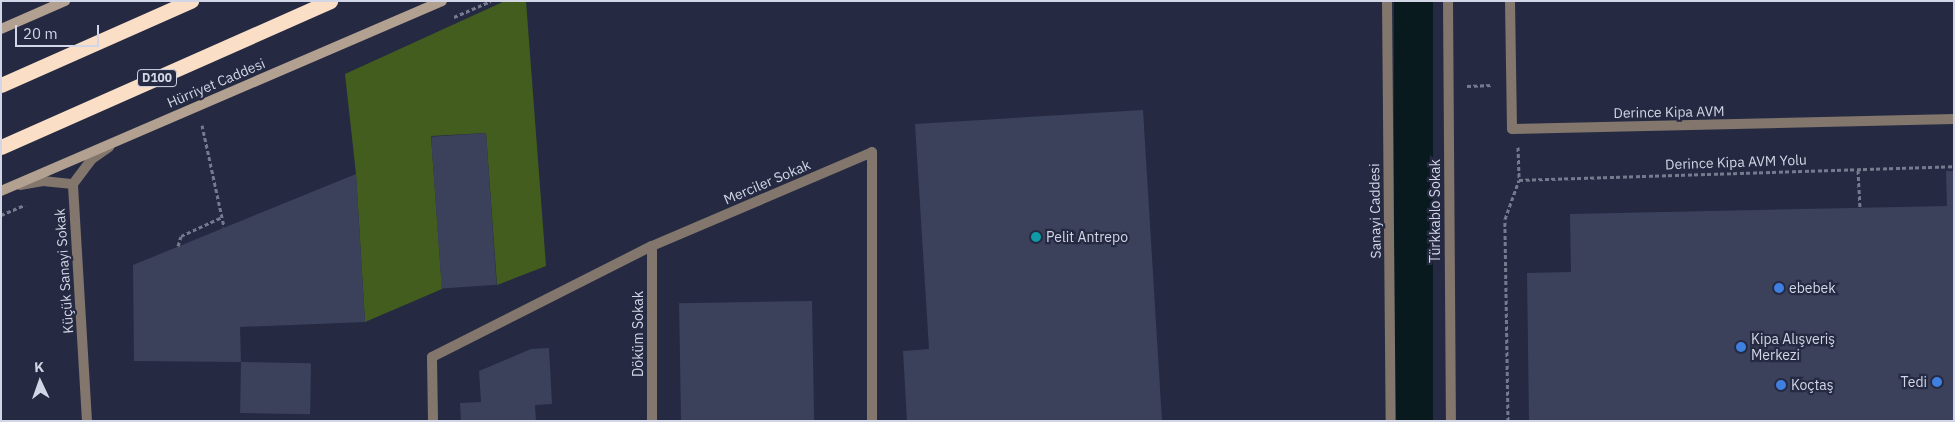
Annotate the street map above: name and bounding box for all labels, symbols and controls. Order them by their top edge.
scale bar [18,15,101,47]
text: 20 m [23,24,58,43]
street label: Hürriyet Caddesi [164,55,268,111]
road number: D100 [137,68,177,88]
street label: Derince Kipa AVM [1613,103,1725,121]
street label: Derince Kipa AVM Yolu [1665,151,1807,173]
street label: Merciler Sokak [721,156,813,208]
street label: Türkkablo Sokak [1427,159,1443,263]
street label: Sanayi Caddesi [1366,163,1384,259]
street label: Küçük Sanayi Sokak [51,208,77,334]
place label: Pelit Antrepo [1046,229,1128,245]
marker: Pelit Antrepo [1030,231,1042,243]
place label: ebebek [1789,280,1836,296]
marker: ebebek [1773,282,1785,294]
street label: Döküm Sokak [630,291,646,377]
place label: Kipa Alışveriş Merkezi [1751,331,1835,364]
marker: Kipa Alışveriş Merkezi [1735,341,1747,353]
north arrow [15,357,65,407]
text: K [34,358,45,376]
place label: Tedi [1901,374,1927,390]
marker: Tedi [1931,376,1943,388]
place label: Koçtaş [1791,377,1834,393]
marker: Koçtaş [1775,379,1787,391]

